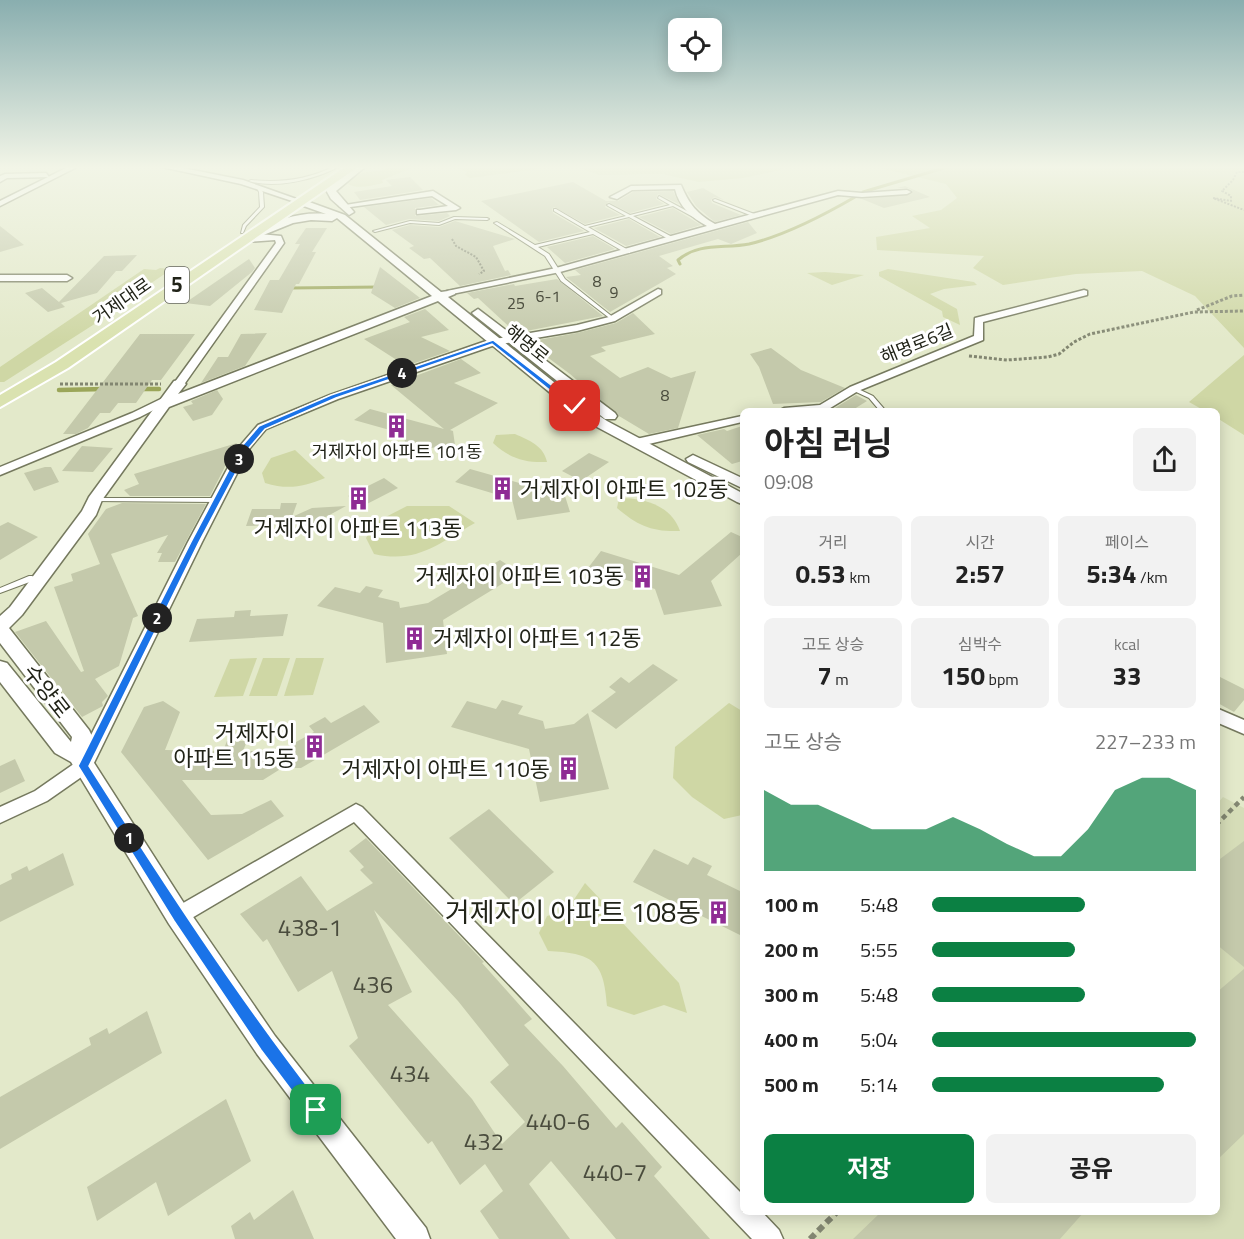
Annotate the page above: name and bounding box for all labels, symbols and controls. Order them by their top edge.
map controls [668,18,722,72]
button: locate [668,18,722,72]
road number: 5 [165,267,189,303]
house number: 8 [593,269,602,293]
street label: 거제대로 [87,271,157,331]
house number: 9 [610,280,619,304]
house number: 6-1 [536,284,560,308]
house number: 25 [507,291,525,315]
street label: 해명로 [500,317,555,370]
street label: 해명로6길 [876,317,957,370]
pin: 4 [387,358,417,388]
text: 4 [398,361,406,385]
pin [549,380,600,431]
house number: 8 [661,383,670,407]
icon: check [558,389,591,422]
building icon: 거제자이 아파트 101동 [384,413,410,439]
text: 아침 러닝 [764,418,893,468]
button: share [1133,428,1196,491]
place label: 거제자이 아파트 101동 [312,438,482,465]
pin: 3 [224,444,254,474]
text: 3 [235,447,243,471]
text: 09:08 [764,466,813,497]
place label: 거제자이 아파트 102동 [520,472,729,506]
building icon: 거제자이 아파트 102동 [489,476,515,502]
building icon: 거제자이 아파트 113동 [345,486,371,512]
place label: 거제자이 아파트 113동 [254,511,462,545]
text: 거리 [818,530,848,554]
text: 시간 [965,530,995,554]
text: 페이스 [1105,530,1149,554]
text: 0.53 [796,554,846,593]
text: 2:57 [955,554,1005,593]
text: 5:34 [1086,554,1137,593]
place label: 거제자이 아파트 103동 [415,559,624,593]
building icon: 거제자이 아파트 103동 [629,563,655,589]
text: km [846,565,870,589]
text: /km [1137,565,1168,589]
pin: 2 [142,603,172,633]
text: 2 [153,606,161,630]
place label: 거제자이 아파트 112동 [433,621,642,655]
building icon: 거제자이 아파트 112동 [402,625,428,651]
text: 고도 상승 [802,632,864,656]
text: 심박수 [958,632,1002,656]
text: kcal [1114,632,1140,656]
text: 7 [817,656,832,695]
text: 150 [941,656,985,695]
text: 33 [1112,656,1142,695]
street label: 수양로 [15,657,79,725]
text: m [832,667,849,691]
text: bpm [985,667,1019,691]
place label: 거제자이 아파트 115동 [173,716,296,775]
text: 고도 상승 [764,726,842,757]
text: 227–233 m [1095,726,1196,757]
building icon: 거제자이 아파트 115동 [301,733,327,759]
place label: 거제자이 아파트 110동 [341,752,550,786]
building icon: 거제자이 아파트 110동 [555,756,581,782]
pin: 1 [114,823,144,853]
text: 1 [125,826,133,850]
text: 100 m [764,889,819,920]
text: 5:48 [860,889,898,920]
place label: 거제자이 아파트 108동 [445,891,701,932]
building icon: 거제자이 아파트 108동 [706,900,732,926]
house number: 438-1 [278,909,342,945]
text: 200 m [764,934,819,965]
text: 5:55 [860,934,898,965]
house number: 436 [353,966,393,1002]
text: 300 m [764,979,819,1010]
text: 5:48 [860,979,898,1010]
text: 400 m [764,1024,819,1055]
text: 5:04 [860,1024,898,1055]
house number: 434 [390,1055,430,1091]
text: 500 m [764,1069,819,1100]
text: 5:14 [860,1069,898,1100]
pin [290,1084,341,1135]
icon: arrive [299,1093,332,1126]
house number: 440-6 [526,1103,590,1139]
house number: 432 [464,1123,504,1159]
button: 저장 [764,1134,974,1203]
button: 공유 [986,1134,1196,1203]
house number: 440-7 [583,1154,647,1190]

